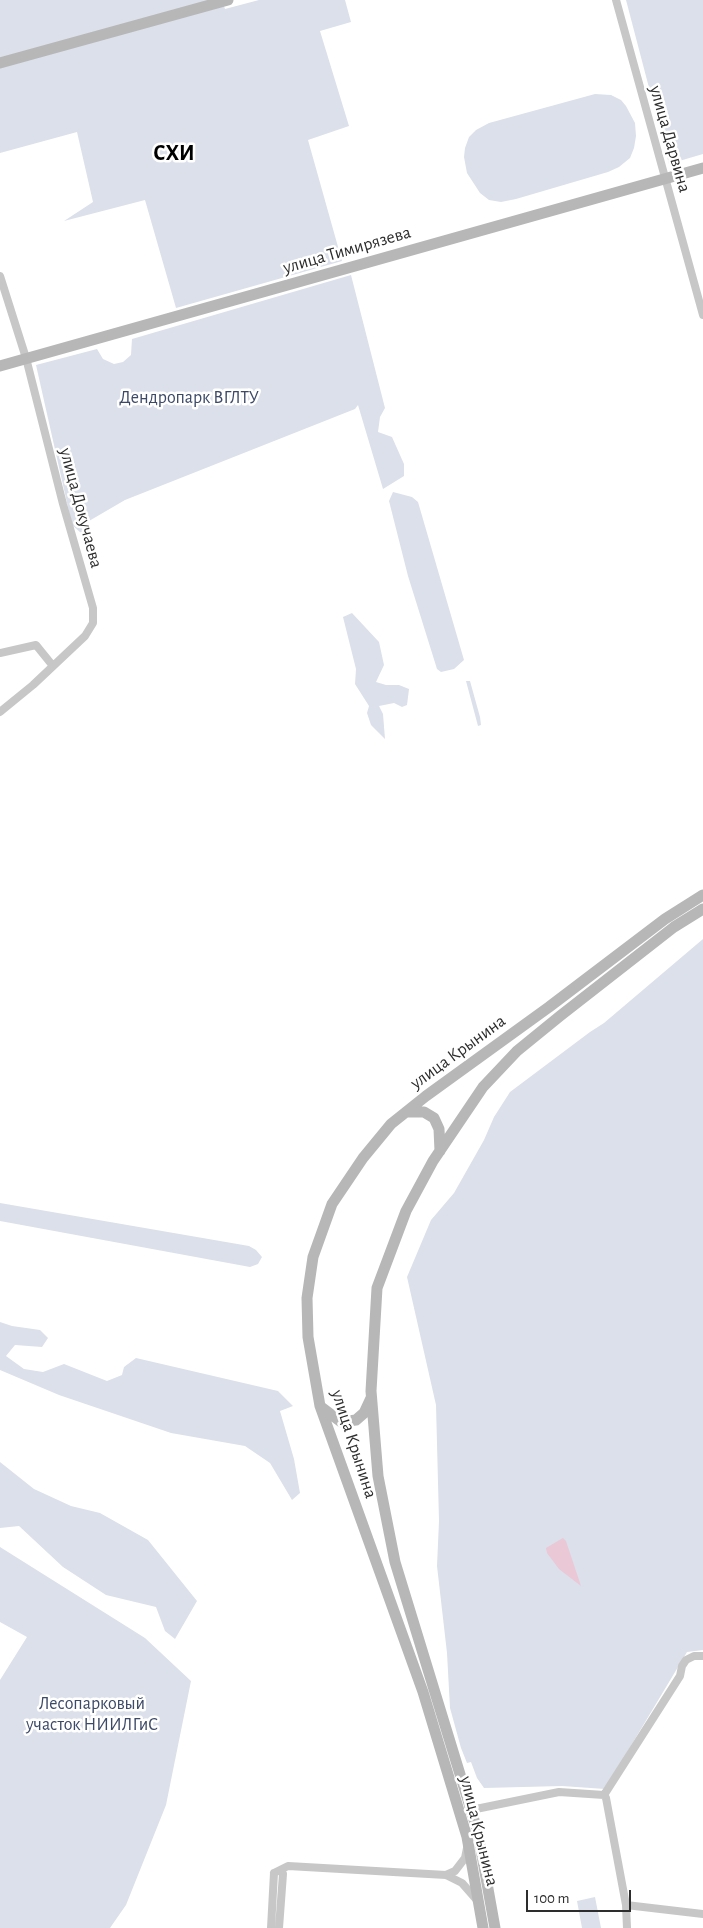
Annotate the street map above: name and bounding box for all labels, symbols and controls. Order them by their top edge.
street label: улица Дарвина [644,83,696,195]
district label: СХИ [153,140,195,166]
street label: улица Тимирязева [281,221,413,279]
park label: Дендропарк ВГЛТУ [119,387,259,409]
street label: улица Докучаева [55,446,107,570]
street label: улица Крынина [406,1010,510,1094]
street label: улица Крынина [326,1387,382,1501]
park label: Лесопарковый участок НИИЛГиС [26,1693,158,1736]
street label: улица Крынина [455,1774,503,1888]
scale bar [528,1880,633,1912]
text: 100 m [534,1891,569,1906]

